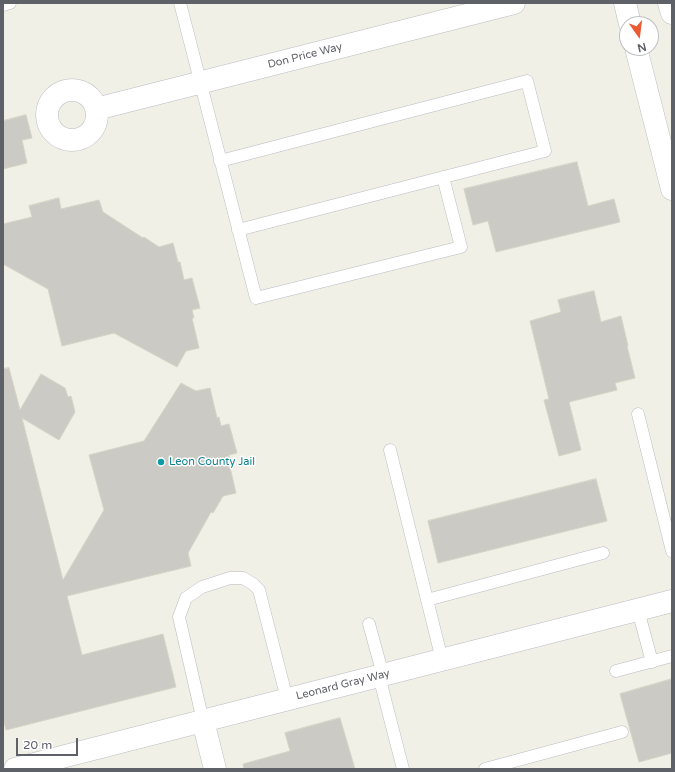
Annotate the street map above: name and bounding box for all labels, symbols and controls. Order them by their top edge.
north arrow [619,16,659,56]
street label: Don Price Way [266,40,344,72]
text: N [636,40,648,55]
place label: Leon County Jail [169,455,255,469]
marker: Leon County Jail [156,457,166,467]
street label: Leonard Gray Way [295,667,391,703]
scale bar [18,730,80,756]
text: 20 m [23,738,52,752]

